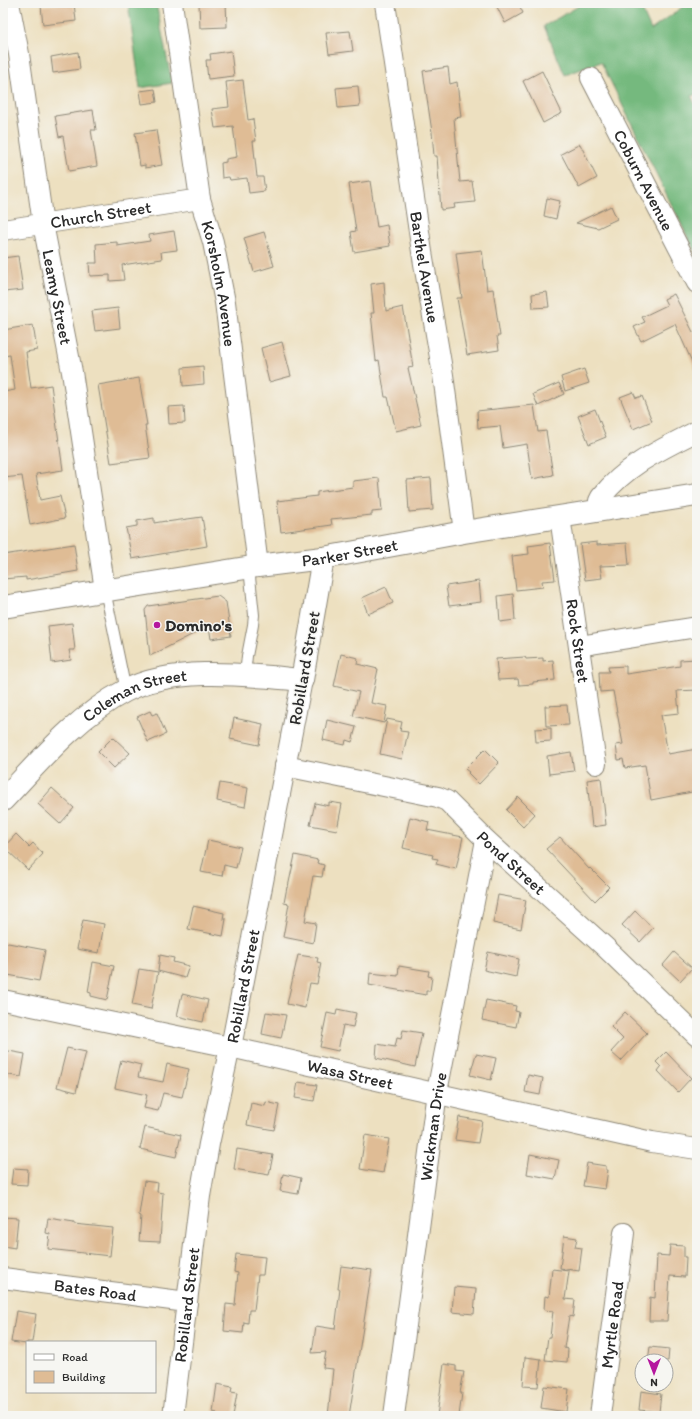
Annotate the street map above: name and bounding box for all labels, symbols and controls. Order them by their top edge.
street label: Coburn Avenue [609,126,678,234]
street label: Church Street [49,197,153,232]
street label: Barthel Avenue [406,210,444,324]
street label: Korsholm Avenue [197,218,240,348]
street label: Leamy Street [38,248,77,347]
street label: Parker Street [301,534,399,571]
street label: Rock Street [562,597,594,685]
street label: Robillard Street [284,609,324,727]
place label: Domino's [165,615,232,635]
marker: Domino's [152,620,162,630]
street label: Coleman Street [78,665,188,726]
street label: Pond Street [473,827,550,899]
street label: Robillard Street [222,927,264,1045]
street label: Wasa Street [305,1055,395,1093]
street label: Wickman Drive [415,1070,451,1182]
street label: Robillard Street [170,1246,204,1363]
street label: Bates Road [53,1275,138,1305]
street label: Myrtle Road [596,1280,628,1370]
legend [26,1341,156,1393]
text: Road [62,1350,88,1364]
north arrow [634,1353,674,1393]
text: Building [62,1370,106,1384]
text: N [650,1376,658,1389]

